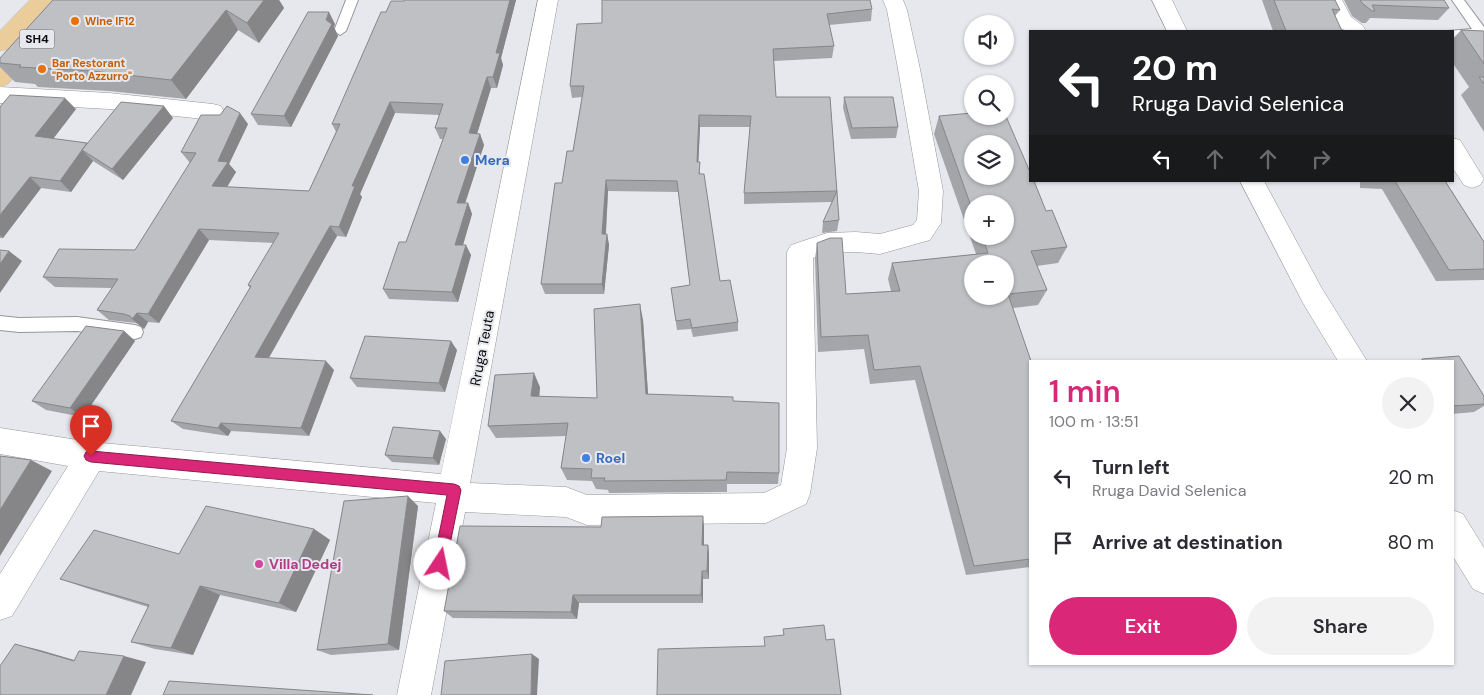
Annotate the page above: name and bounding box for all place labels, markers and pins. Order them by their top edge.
place label: Wine IF12 [85,14,135,28]
marker: Wine IF12 [69,15,81,27]
place label: Bar Restorant "Porto Azzurro" [52,56,132,83]
marker: Bar Restorant "Porto Azzurro" [36,63,48,75]
place label: Mera [475,151,510,169]
marker: Mera [459,154,471,166]
pin [70,405,112,456]
place label: Roel [596,449,625,467]
marker: Roel [580,452,592,464]
place label: Villa Dedej [269,555,342,573]
marker: Villa Dedej [253,558,265,570]

